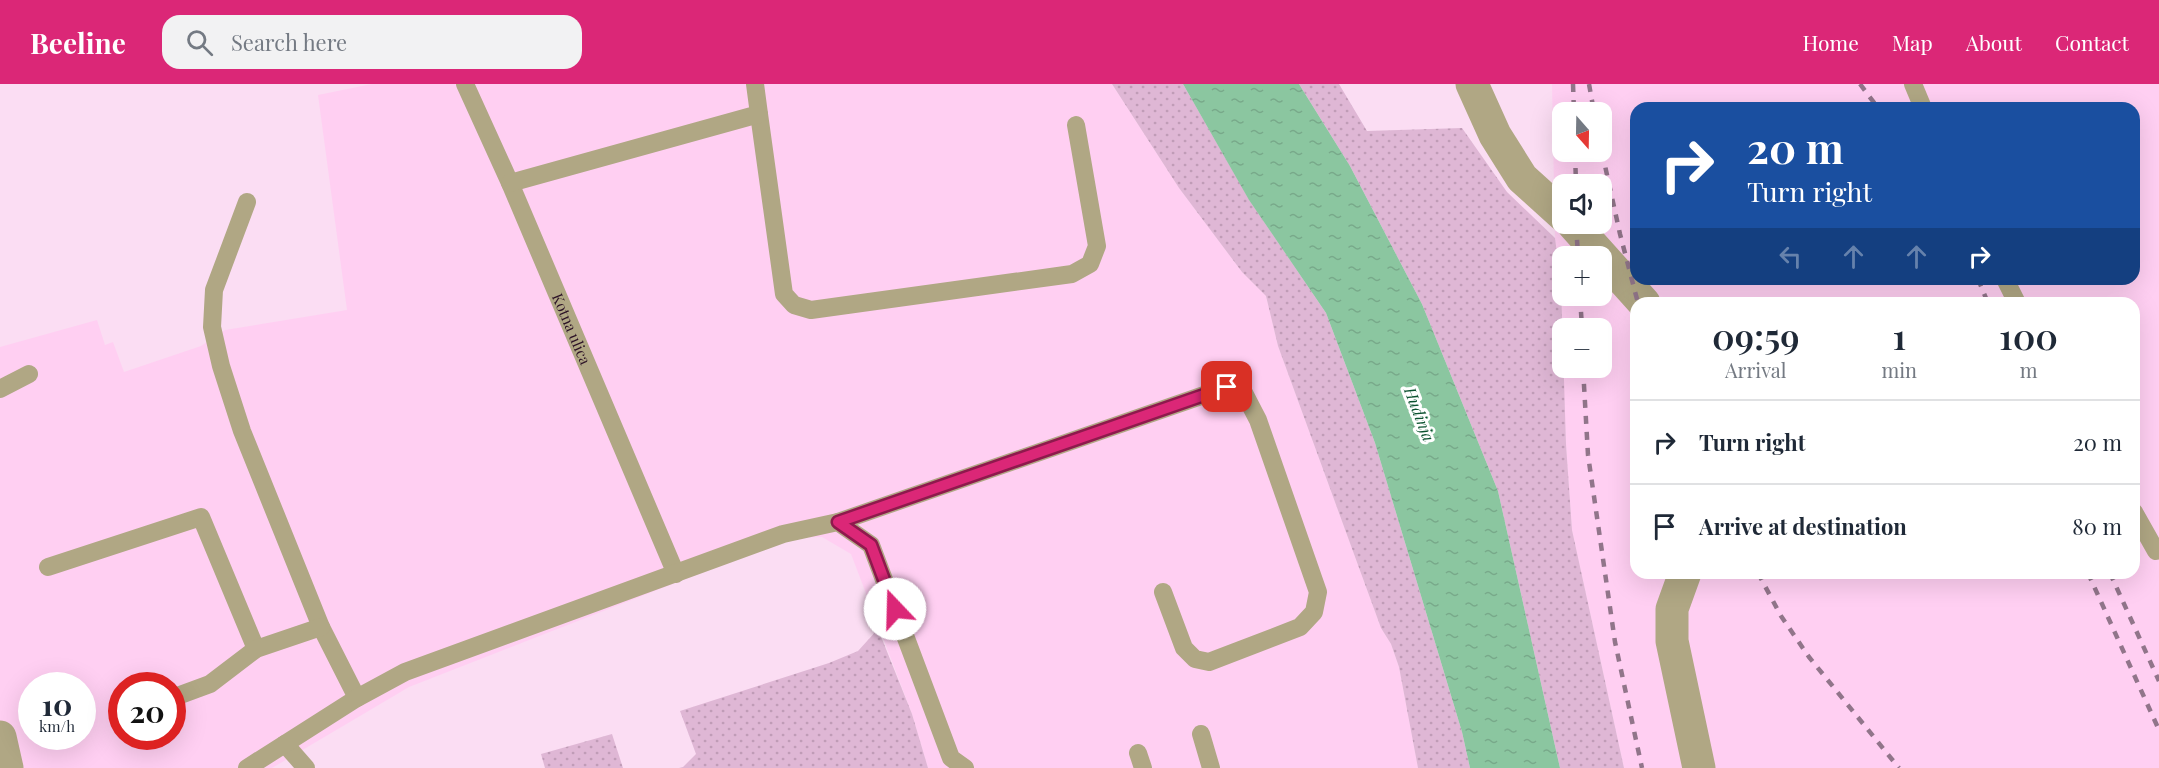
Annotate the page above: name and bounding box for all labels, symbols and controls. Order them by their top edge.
search box [162,15,582,69]
text: Beeline [30,24,126,61]
icon: search [183,26,216,59]
text: Search here [231,27,347,57]
text: Home [1803,28,1859,56]
text: Map [1892,28,1933,56]
text: About [1966,28,2022,56]
text: Contact [2055,28,2129,56]
north arrow [1552,102,1612,162]
map controls [1552,102,1612,378]
text: 20 m [1747,119,1844,175]
icon: right [1648,126,1726,204]
text: Turn right [1747,173,1872,209]
button: sound [1552,174,1612,234]
icon: left [1774,240,1807,273]
icon: ahead [1837,240,1870,273]
icon: ahead [1900,240,1933,273]
icon: right [1963,240,1996,273]
button: + [1552,246,1612,306]
street label: Kotna ulica [548,290,596,368]
text: 09:59 [1712,311,1800,359]
text: 1 [1892,311,1906,359]
text: 100 [1999,311,2058,359]
button: − [1552,318,1612,378]
text: Arrival [1725,356,1787,383]
text: min [1882,356,1917,383]
text: m [2020,356,2037,383]
pin [1201,361,1252,412]
icon: arrive [1210,370,1243,403]
water label: Hudinja [1400,383,1440,444]
icon: right [1648,426,1681,459]
text: Turn right [1699,427,1805,457]
text: 20 m [2073,427,2122,457]
icon: arrive [1648,510,1681,543]
text: Arrive at destination [1699,511,1907,541]
text: 80 m [2072,511,2122,541]
position arrow [863,577,927,641]
speed limit sign: 20 [108,672,186,750]
text: 10 [42,684,72,724]
text: km/h [39,716,75,736]

